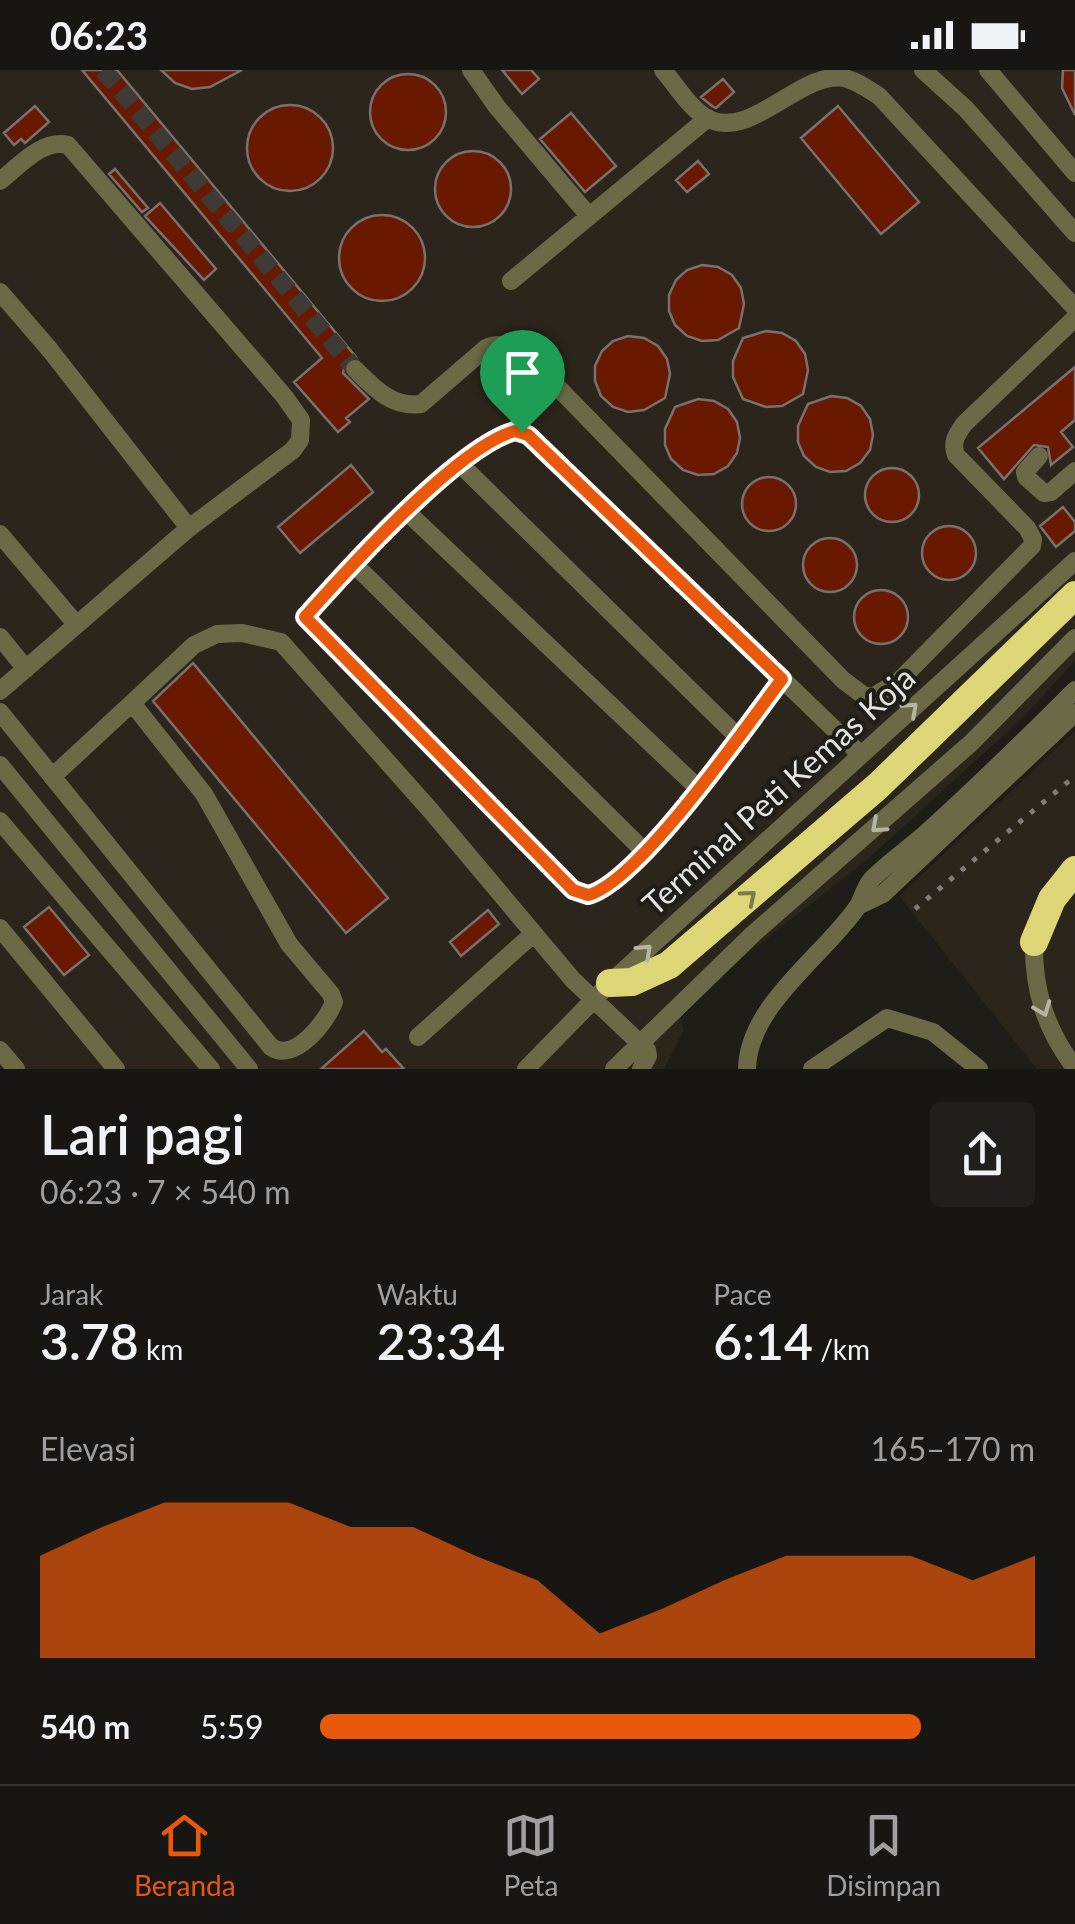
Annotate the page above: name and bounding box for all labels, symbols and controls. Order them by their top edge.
text: 06:23 [50,12,148,58]
pin [480,330,565,433]
icon: arrive [495,345,550,400]
street label: Terminal Peti Kemas Koja [634,657,922,923]
one-way arrow [899,703,918,721]
one-way arrow [871,815,890,833]
one-way arrow [737,891,755,909]
one-way arrow [633,945,651,963]
one-way arrow [1031,999,1051,1017]
text: Lari pagi [40,1101,245,1167]
button: share [930,1102,1035,1207]
text: 06:23 · 7 × 540 m [40,1172,291,1211]
text: Jarak [40,1277,103,1311]
text: Waktu [377,1277,458,1311]
text: Pace [713,1277,772,1311]
text: 3.78 [40,1311,139,1371]
text: 23:34 [377,1311,505,1371]
text: 6:14 [713,1311,813,1371]
text: km [139,1332,183,1366]
text: /km [813,1332,870,1366]
text: Elevasi [40,1429,136,1468]
text: 165–170 m [871,1429,1035,1468]
text: 540 m [40,1707,130,1746]
text: 5:59 [200,1707,264,1746]
tab: Beranda [134,1808,236,1902]
tab: Peta [503,1808,558,1902]
tab: Disimpan [826,1808,941,1902]

